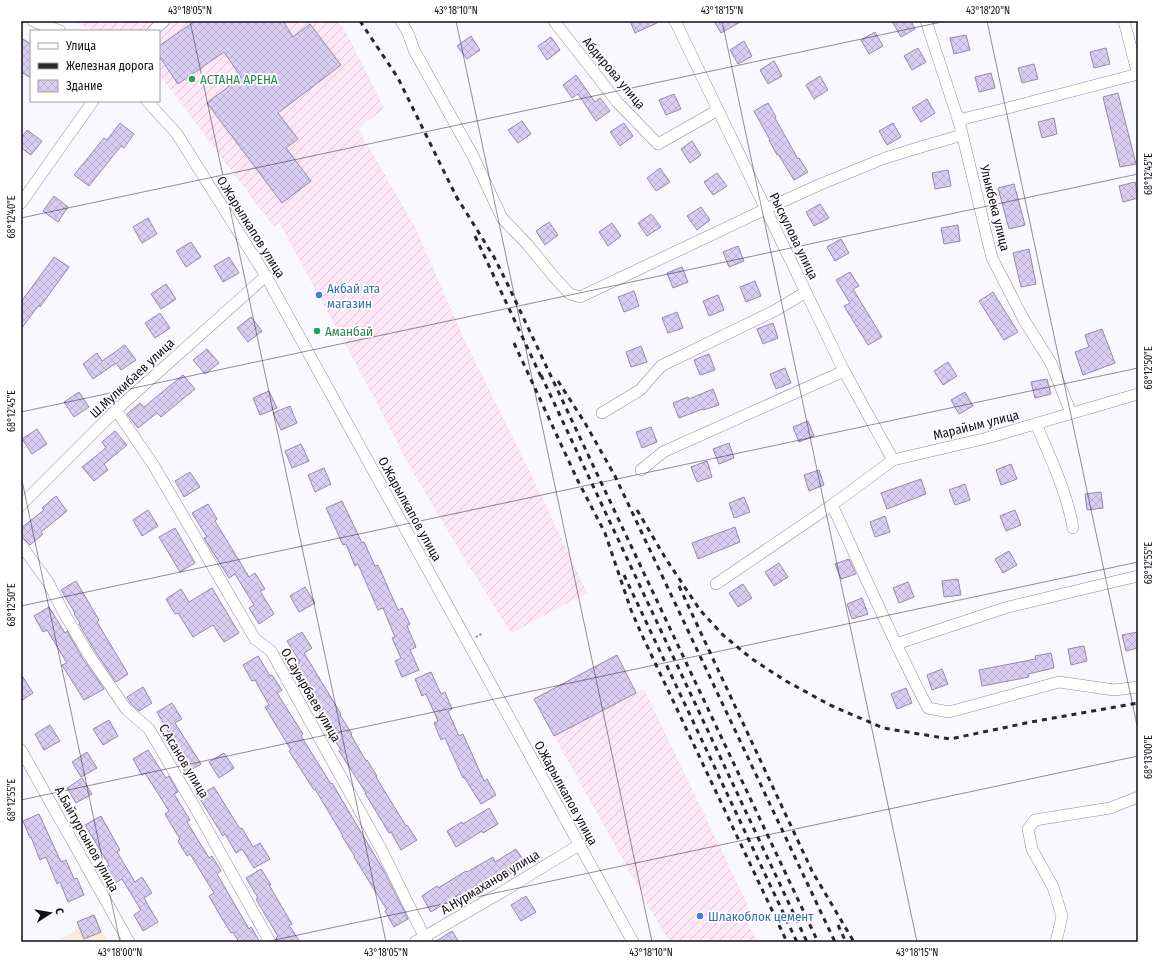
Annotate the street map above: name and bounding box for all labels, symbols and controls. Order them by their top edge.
text: 43°18'05"N [168,5,212,17]
text: 43°18'10"N [434,5,478,17]
text: 43°18'15"N [701,5,743,17]
text: 43°18'20"N [966,5,1010,17]
legend [30,30,160,102]
street label: Абдирова улица [580,34,648,112]
text: Улица [65,39,96,53]
text: Железная дорога [66,59,154,73]
place label: АСТАНА АРЕНА [200,72,278,87]
marker: АСТАНА АРЕНА [187,74,197,84]
text: Здание [66,79,102,93]
text: 68°12'45"E [1143,153,1155,195]
street label: Улыкбека улица [977,162,1013,253]
street label: О.Жарылкапов улица [214,173,288,281]
street label: Рыскулова улица [767,190,821,282]
text: 68°12'40"E [6,195,18,239]
place label: Акбай ата магазин [327,281,380,311]
marker: Акбай ата магазин [314,290,324,300]
place label: Аманбай [325,324,373,339]
marker: Аманбай [312,326,322,336]
street label: Ш.Мулкибаев улица [87,335,177,421]
text: 68°12'50"E [1143,346,1155,390]
text: 68°12'45"E [6,390,18,432]
street label: Марайым улица [932,407,1020,443]
street label: О.Жарылкапов улица [375,454,445,564]
text: 68°12'55"E [1143,542,1155,584]
text: 68°12'50"E [6,583,18,627]
street label: О.Сауырбаев улица [278,645,344,745]
street label: С.Асанов улица [156,721,212,801]
text: 68°13'00"E [1143,735,1155,779]
street label: О.Жарылкапов улица [531,738,601,848]
text: 68°12'55"E [6,779,18,821]
street label: А.Байтурсынов улица [52,784,122,894]
street label: А.Нурмаханов улица [438,847,542,917]
north arrow [30,893,70,933]
text: С [52,907,66,915]
place label: Шлакоблок цемент [708,909,814,924]
marker: Шлакоблок цемент [695,911,705,921]
text: 43°18'00"N [98,947,142,959]
text: 43°18'05"N [364,947,408,959]
text: 43°18'10"N [629,947,673,959]
text: 43°18'15"N [896,947,938,959]

